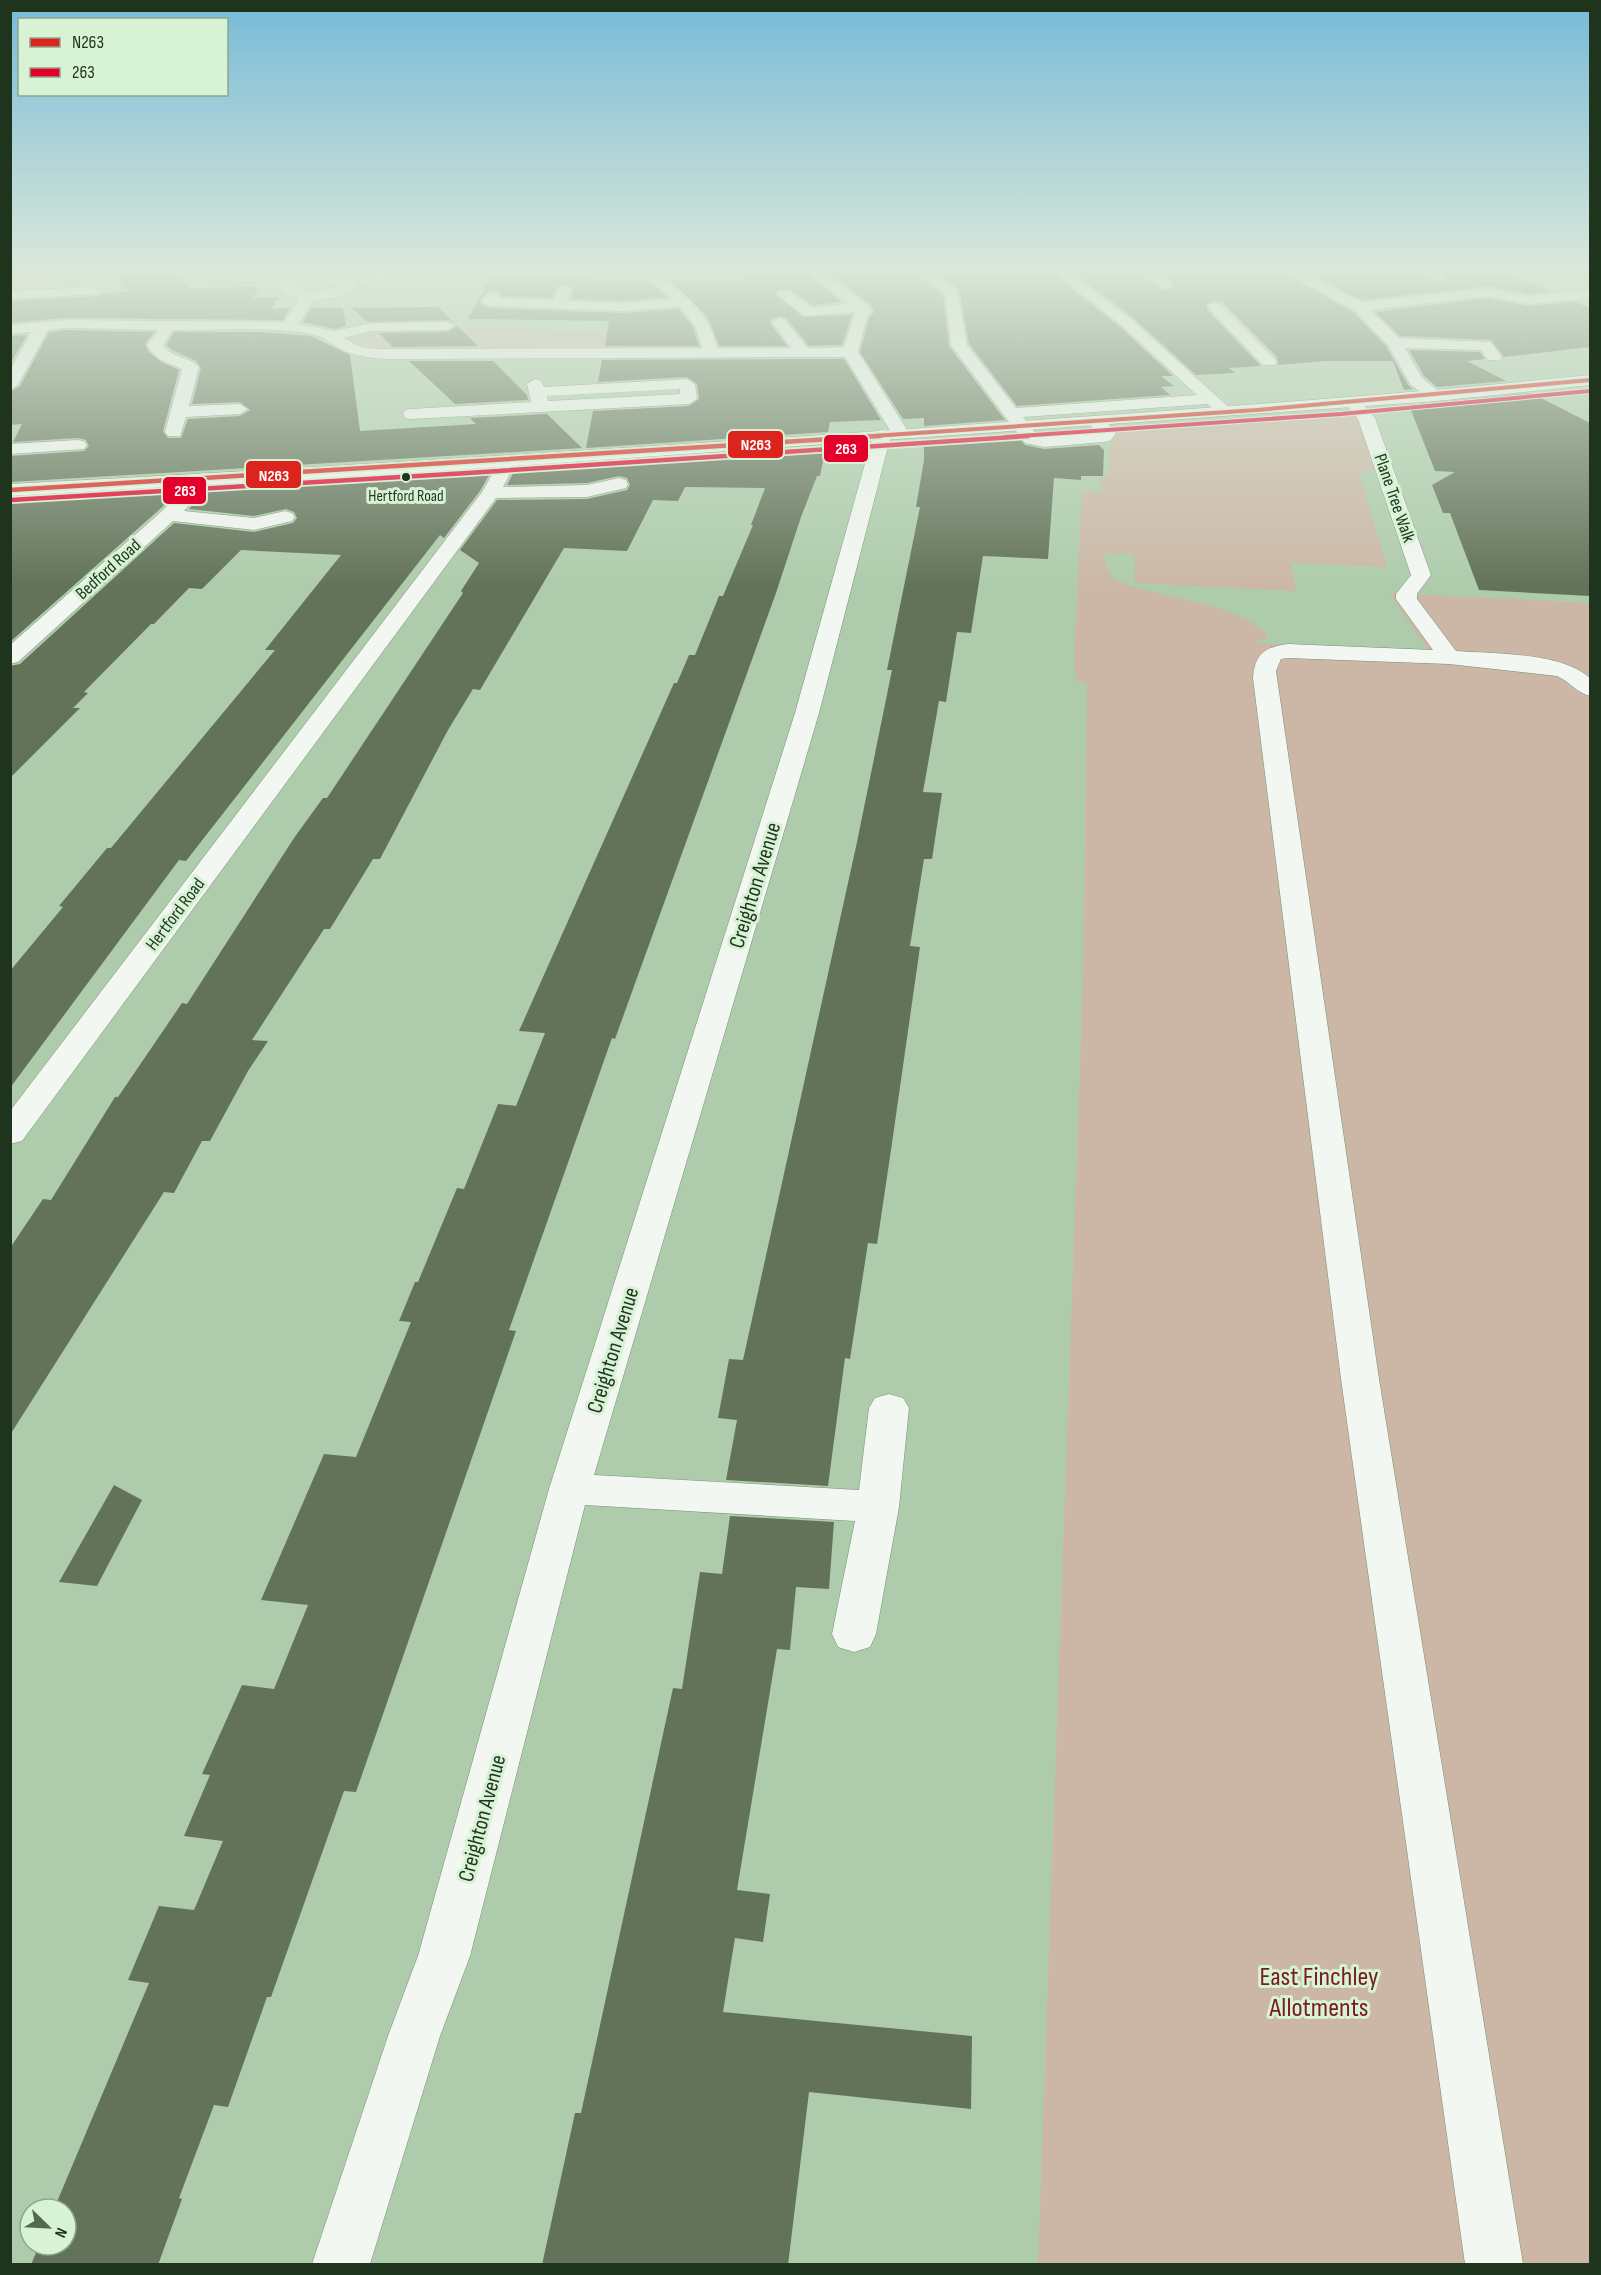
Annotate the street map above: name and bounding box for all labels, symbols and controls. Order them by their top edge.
legend [18,18,228,96]
text: N263 [72,32,104,53]
text: 263 [72,62,95,83]
line badge: N263 [727,430,784,459]
line badge: 263 [823,434,869,463]
text: N263 [741,436,771,455]
text: 263 [835,440,857,459]
street label: Plane Tree Walk [1370,451,1420,545]
line badge: N263 [245,460,302,489]
text: N263 [259,467,289,486]
marker: Hertford Road [400,471,412,483]
line badge: 263 [162,476,207,505]
text: 263 [174,482,196,501]
place label: Hertford Road [368,487,444,506]
street label: Bedford Road [71,535,145,604]
street label: Creighton Avenue [723,819,787,952]
street label: Hertford Road [142,874,209,954]
street label: Creighton Avenue [581,1284,645,1417]
street label: Creighton Avenue [453,1752,512,1885]
park label: East Finchley Allotments [1259,1961,1379,2024]
north arrow [18,2197,78,2257]
text: N [50,2225,71,2240]

